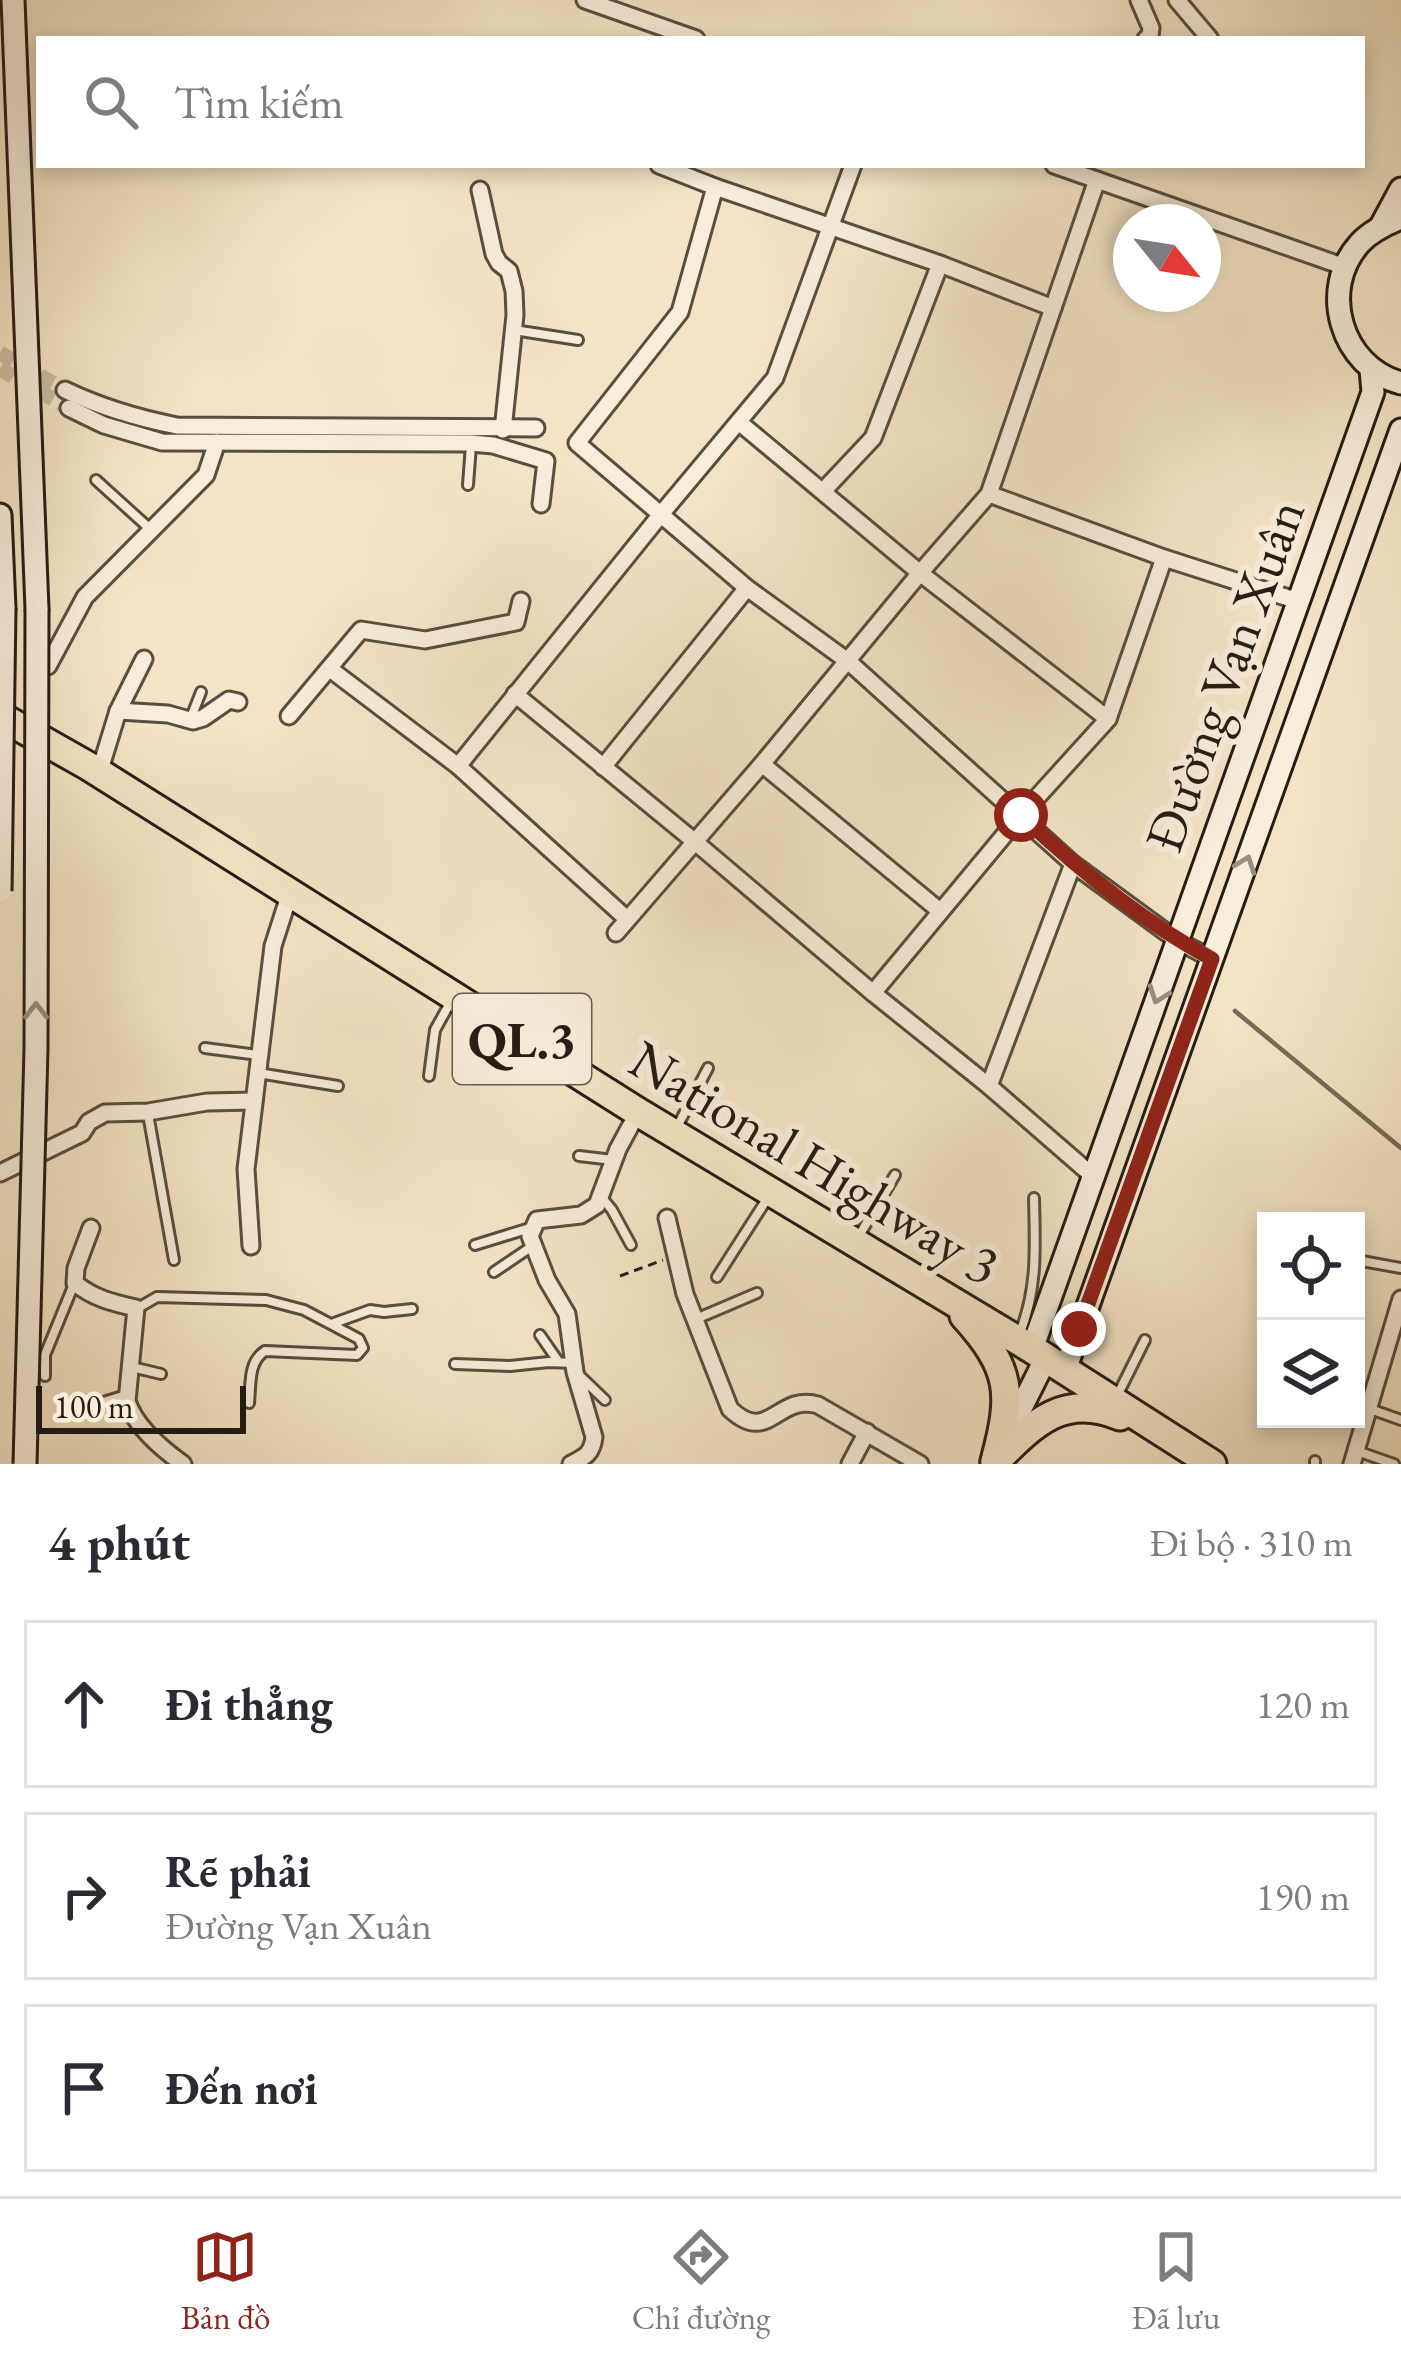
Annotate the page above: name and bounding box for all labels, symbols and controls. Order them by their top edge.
search box [36,36,1365,168]
icon: search [78,69,144,135]
text: Tìm kiếm [174,73,344,131]
north arrow [1113,204,1221,312]
street label: Đường Vạn Xuân [1128,489,1320,861]
route start [994,788,1048,842]
one-way arrow [1232,855,1256,876]
one-way arrow [1148,983,1172,1004]
road number: QL.3 [453,994,591,1084]
one-way arrow [23,1001,49,1019]
street label: National Highway 3 [617,1024,1013,1300]
map controls [1257,1212,1365,1428]
button: locate [1257,1212,1365,1320]
route end [1052,1302,1106,1356]
button: layers [1257,1320,1365,1428]
scale bar [36,1380,246,1433]
text: 100 m [54,1385,134,1428]
text: 4 phút [48,1509,190,1575]
text: Đi bộ · 310 m [1149,1517,1353,1568]
icon: ahead [51,1671,117,1737]
text: Đi thẳng [165,1675,333,1733]
text: 120 m [1256,1679,1350,1730]
text: Rẽ phải [165,1842,311,1900]
icon: right [51,1863,117,1929]
text: 190 m [1256,1871,1350,1922]
text: Đường Vạn Xuân [165,1900,432,1951]
icon: arrive [51,2055,117,2121]
text: Đến nơi [165,2059,318,2117]
tab: Bản đồ [181,2224,270,2339]
tab: Chỉ đường [632,2224,770,2339]
tab: Đã lưu [1132,2224,1220,2339]

